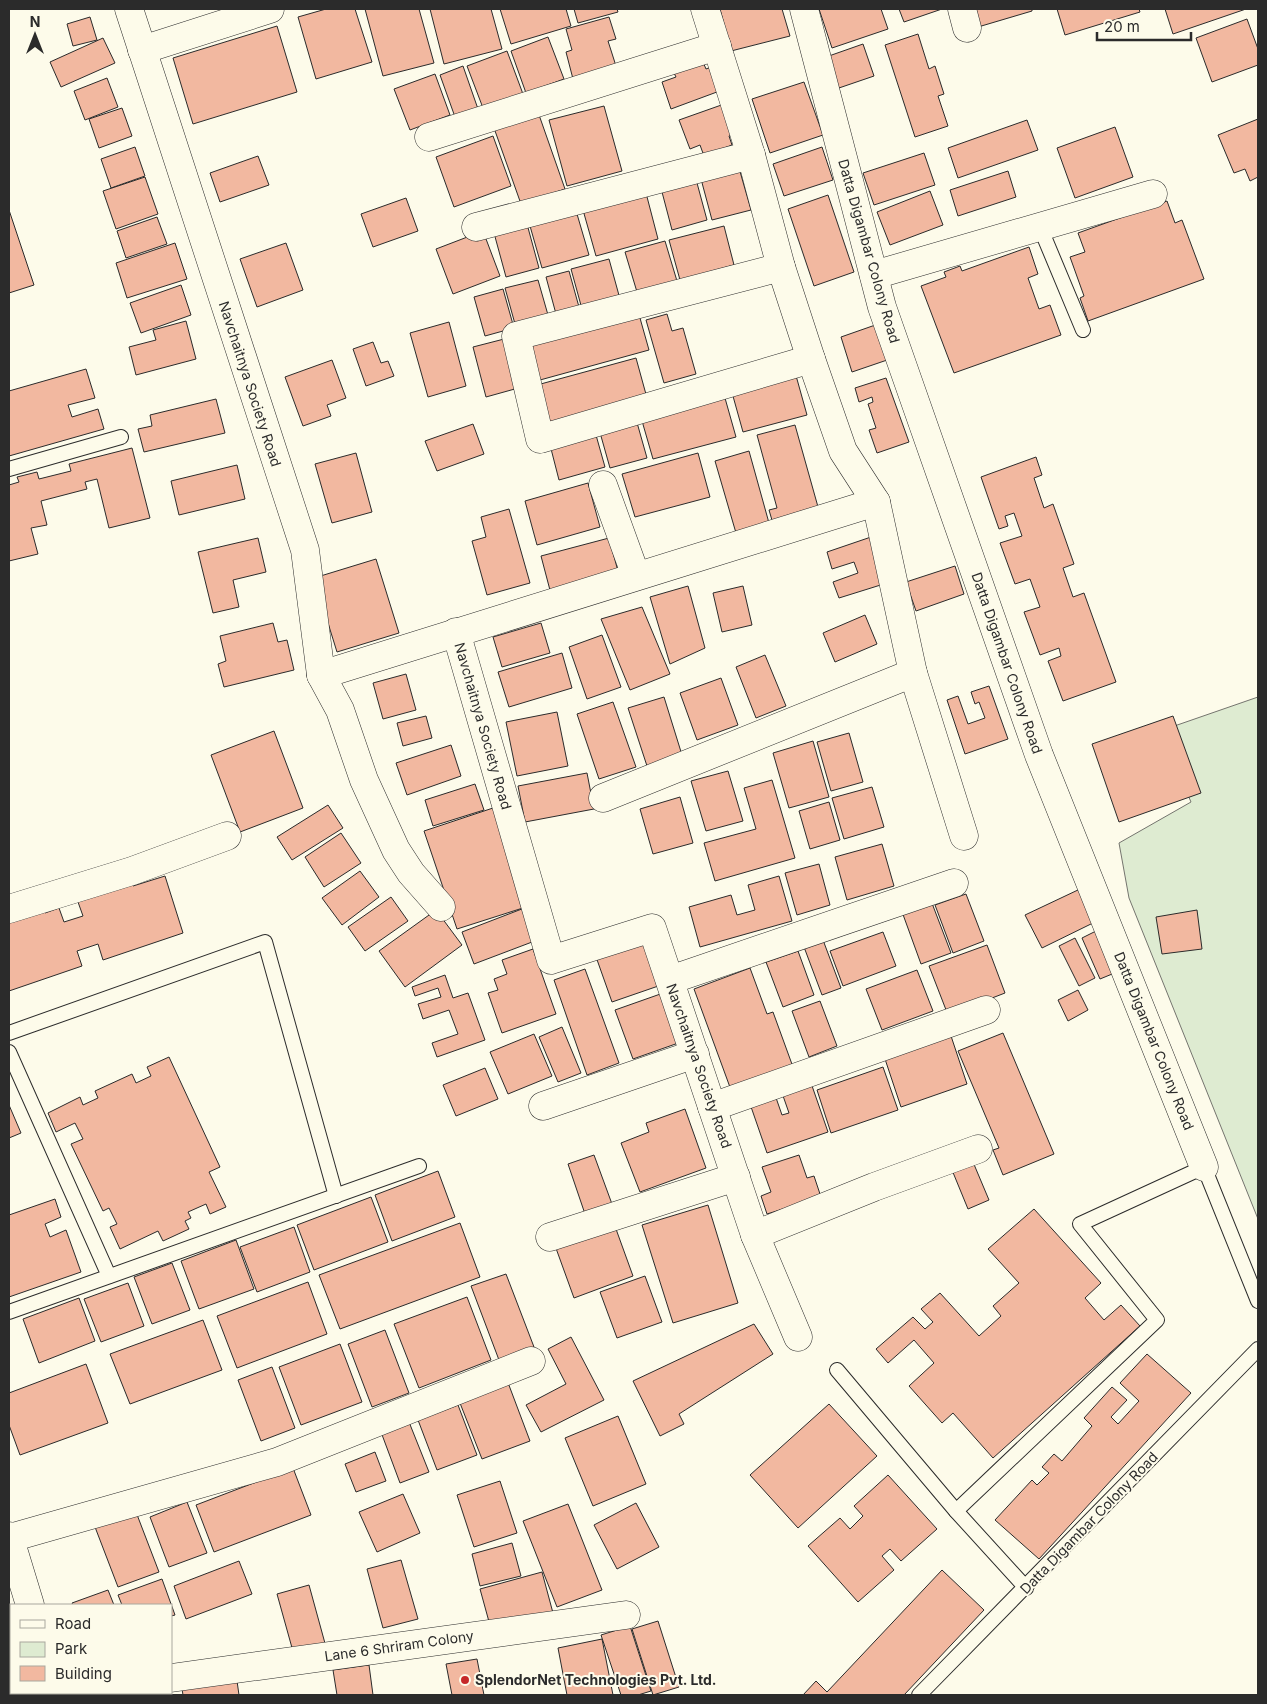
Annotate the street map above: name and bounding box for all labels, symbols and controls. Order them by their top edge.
north arrow [10,10,60,60]
scale bar [1097,10,1191,42]
text: N [30,13,40,30]
text: 20 m [1104,17,1140,36]
street label: Datta Digambar Colony Road [835,157,904,345]
street label: Navchaitnya Society Road [216,299,285,469]
street label: Datta Digambar Colony Road [968,570,1047,756]
street label: Navchaitnya Society Road [451,640,515,811]
street label: Datta Digambar Colony Road [1111,949,1198,1132]
street label: Navchaitnya Society Road [663,981,736,1150]
street label: Datta Digambar Colony Road [1016,1448,1161,1597]
legend [10,1604,172,1694]
text: Road [55,1614,91,1633]
street label: Lane 6 Shriram Colony [323,1627,475,1664]
text: Park [55,1639,88,1658]
text: Building [55,1664,112,1683]
place label: SplendorNet Technologies Pvt. Ltd. [475,1671,716,1688]
marker: SplendorNet Technologies Pvt. Ltd. [459,1674,471,1686]

